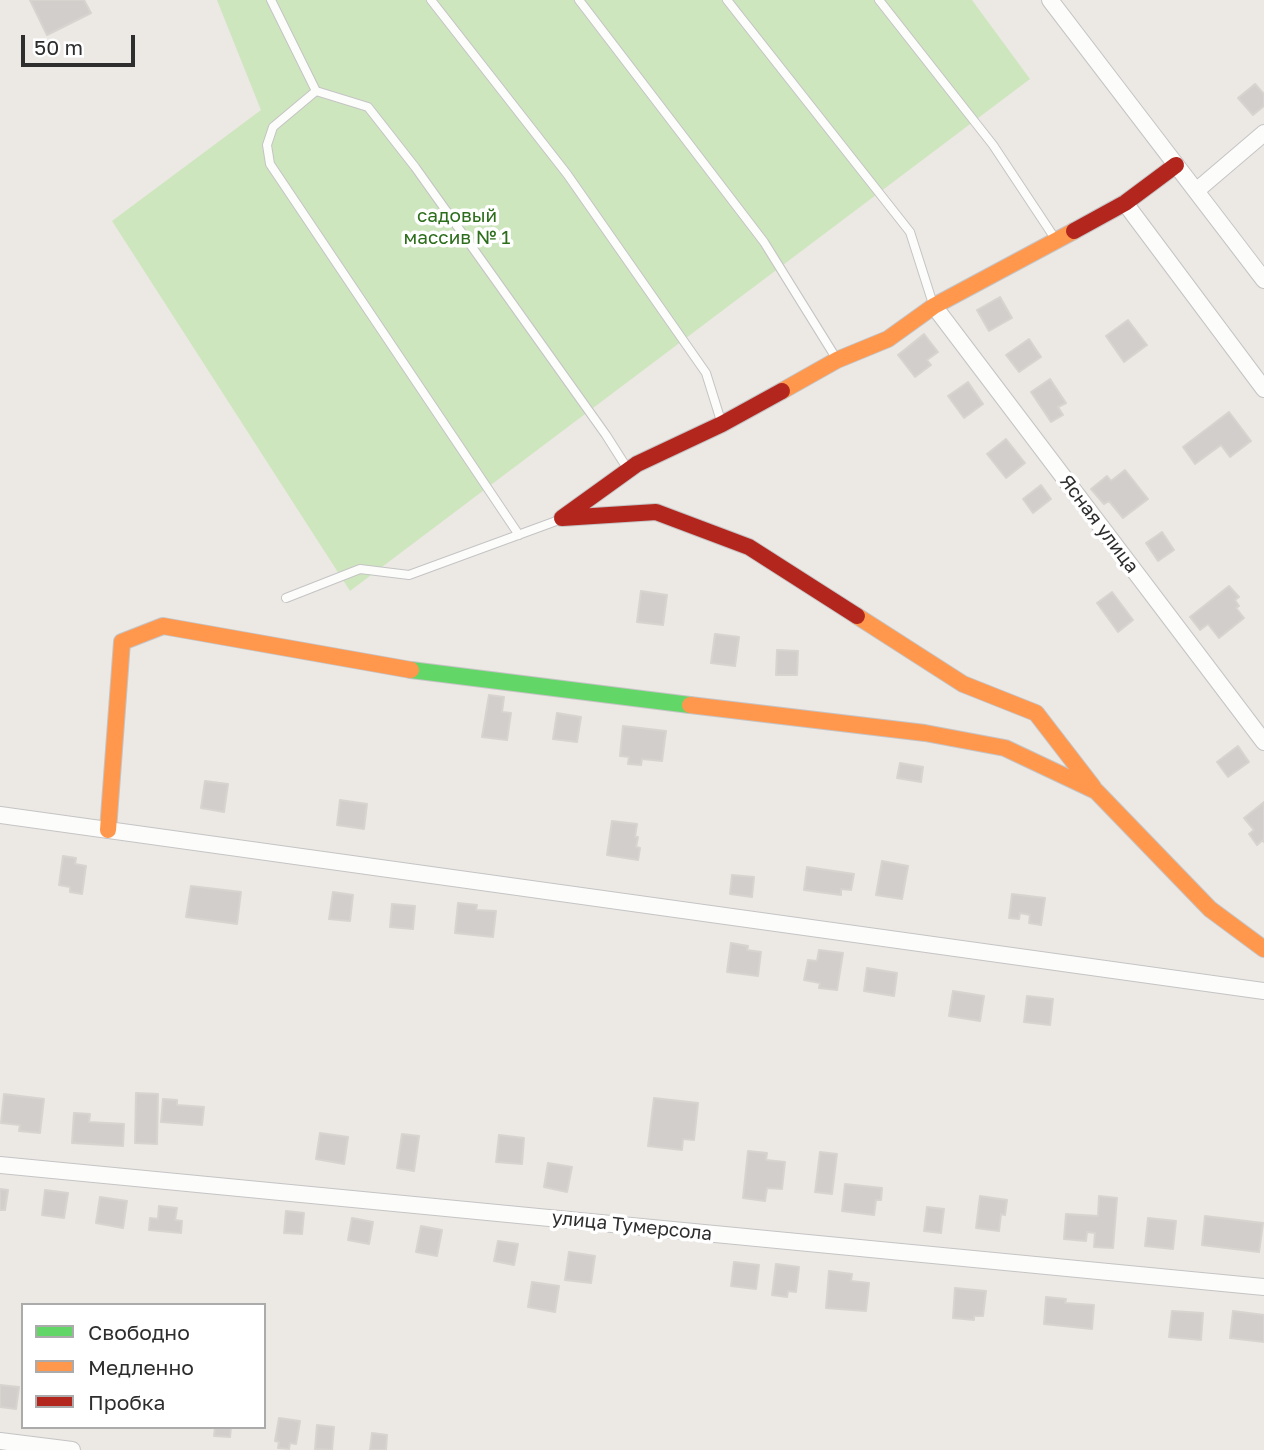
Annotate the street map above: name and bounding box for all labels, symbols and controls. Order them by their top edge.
scale bar [24,21,138,65]
text: 50 m [34,34,83,60]
park label: садовый массив № 1 [404,205,510,249]
street label: Ясная улица [1055,470,1143,578]
street label: улица Тумерсола [551,1206,713,1246]
legend [21,1303,266,1429]
text: Свободно [88,1319,190,1345]
text: Медленно [88,1354,194,1380]
text: Пробка [88,1389,166,1415]

